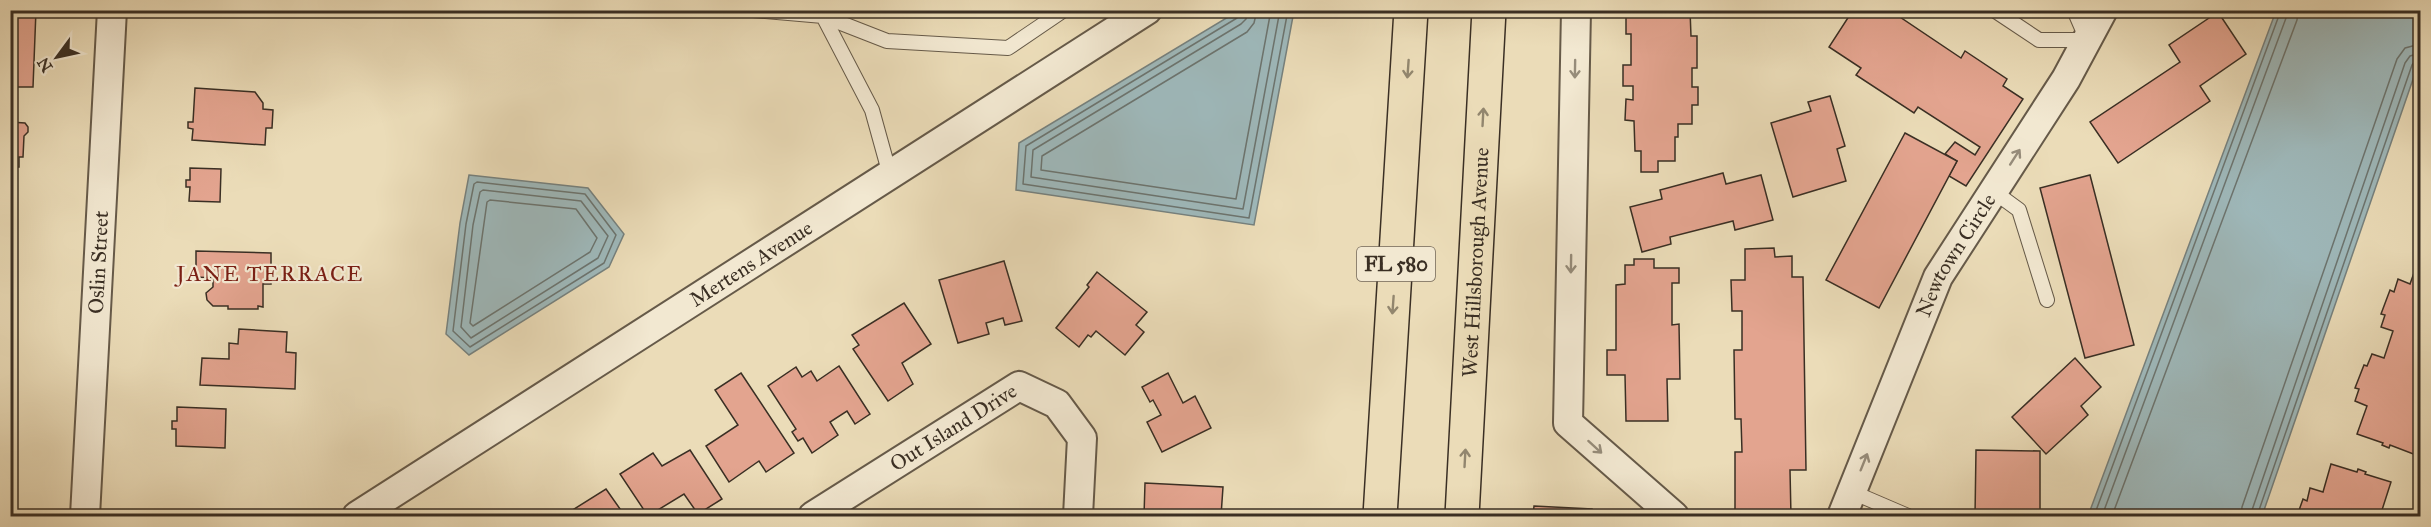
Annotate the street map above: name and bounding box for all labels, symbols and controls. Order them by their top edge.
north arrow [27,27,87,87]
text: N [33,54,57,76]
one-way arrow [1402,58,1413,78]
one-way arrow [1569,58,1580,78]
one-way arrow [1478,107,1489,127]
street label: West Hillsborough Avenue [1456,146,1495,378]
one-way arrow [2009,149,2022,166]
street label: Newtown Circle [1910,188,2002,321]
street label: Oslin Street [83,210,114,315]
street label: Mertens Avenue [685,214,818,313]
road number: FL 580 [1357,247,1435,281]
one-way arrow [1565,253,1577,273]
district label: JANE TERRACE [174,260,364,287]
one-way arrow [1388,295,1399,315]
street label: Out Island Drive [885,378,1022,477]
one-way arrow [1588,440,1603,454]
one-way arrow [1459,449,1470,469]
one-way arrow [1859,454,1870,472]

